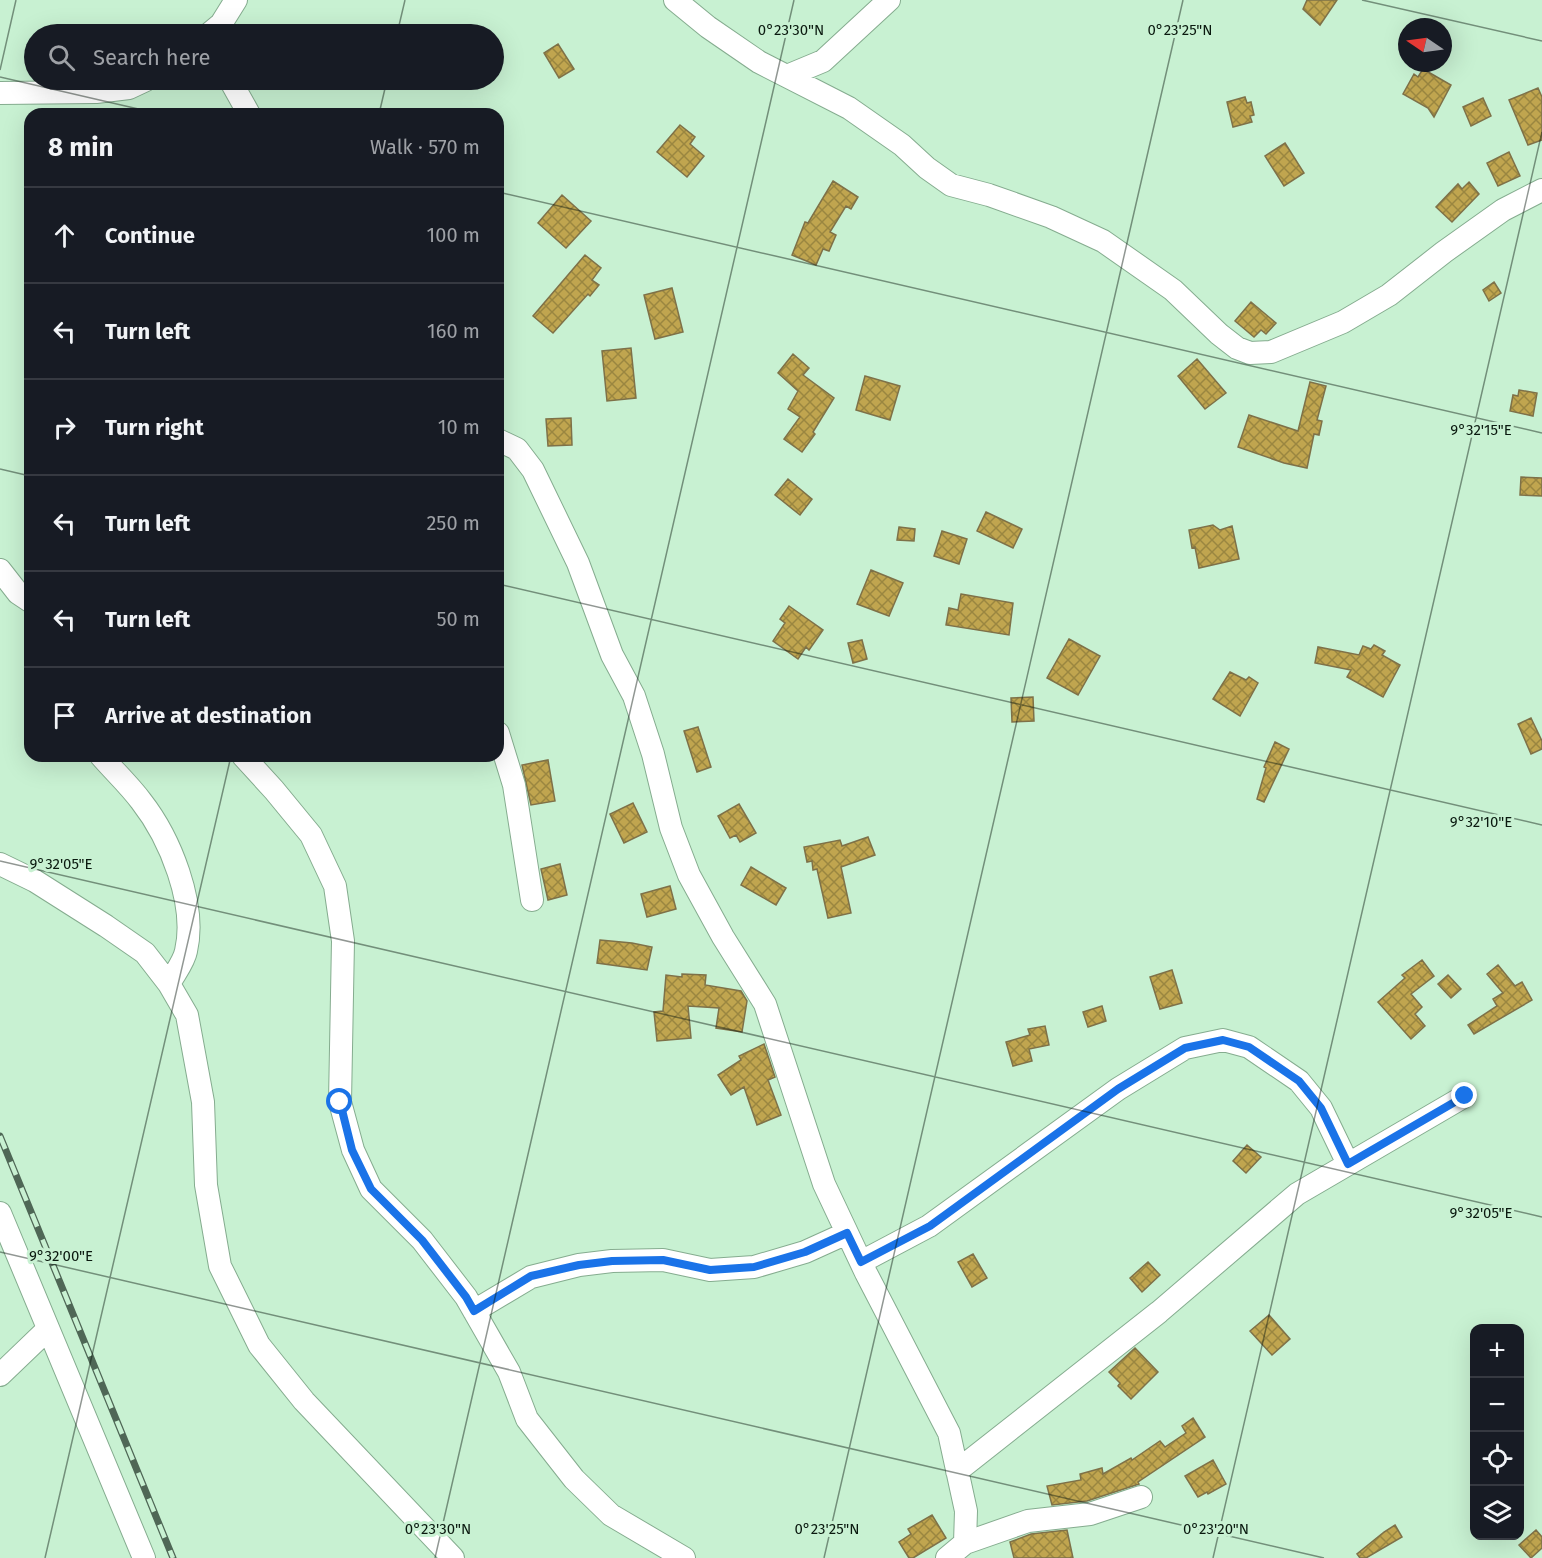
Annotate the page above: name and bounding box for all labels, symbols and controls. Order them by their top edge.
north arrow [1398,18,1452,72]
text: 0°23'30"N [758,21,824,39]
text: 0°23'25"N [1147,21,1213,39]
search box [24,24,504,90]
icon: search [45,41,78,74]
text: Search here [93,44,211,71]
text: 8 min [48,132,114,163]
text: Walk · 570 m [370,135,480,159]
icon: ahead [48,219,81,252]
text: Continue [105,222,195,249]
text: 100 m [427,223,480,247]
icon: left [48,315,81,348]
text: Turn left [105,318,190,345]
text: 160 m [427,319,480,343]
icon: right [48,411,81,444]
text: Turn right [105,414,204,441]
text: 10 m [438,415,480,439]
text: 9°32'15"E [1450,421,1512,439]
icon: left [48,507,81,540]
text: Turn left [105,510,190,537]
text: 250 m [426,511,480,535]
icon: left [48,603,81,636]
text: Turn left [105,606,190,633]
text: 50 m [436,607,480,631]
icon: arrive [48,699,81,732]
text: Arrive at destination [105,702,312,729]
text: 9°32'10"E [1450,813,1512,831]
text: 9°32'05"E [29,855,93,873]
route end [1451,1082,1477,1108]
route start [326,1088,352,1114]
text: 9°32'05"E [1449,1204,1513,1222]
text: 9°32'00"E [29,1247,93,1265]
map controls [1470,1324,1524,1540]
button: + [1470,1324,1524,1378]
button: − [1470,1378,1524,1432]
button: locate [1470,1432,1524,1486]
button: layers [1470,1486,1524,1540]
text: 0°23'30"N [405,1520,471,1538]
text: 0°23'25"N [794,1520,860,1538]
text: 0°23'20"N [1183,1520,1249,1538]

